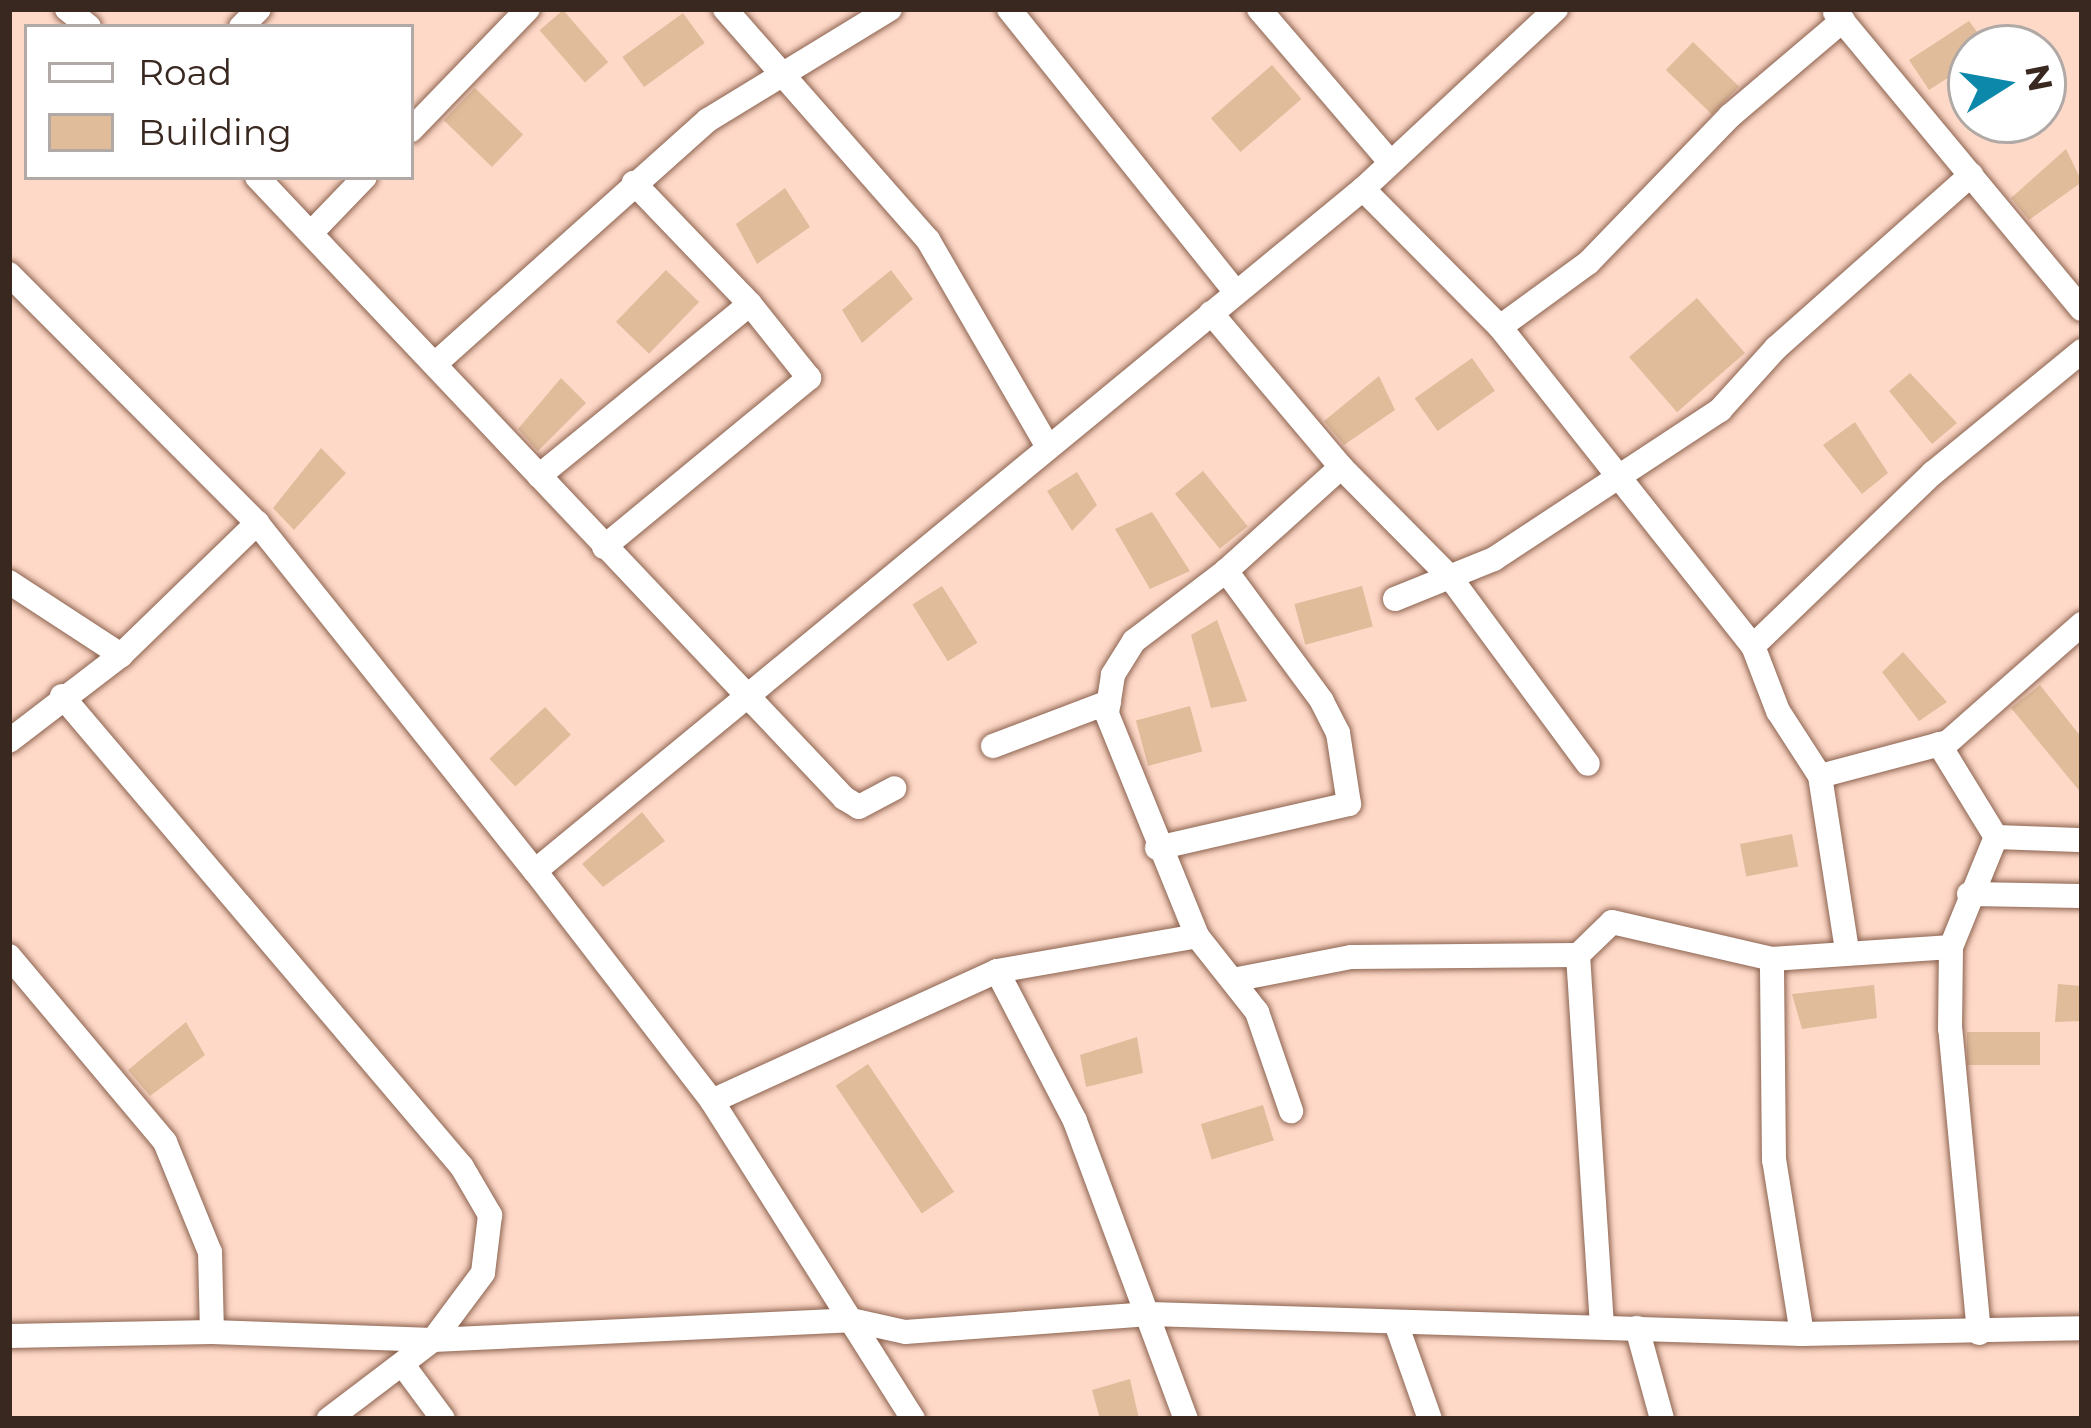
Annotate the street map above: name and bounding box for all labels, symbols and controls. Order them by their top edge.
legend [24,24,414,180]
north arrow [1947,24,2067,144]
text: Road [138,50,232,94]
text: N [2017,61,2062,95]
text: Building [138,110,292,154]

